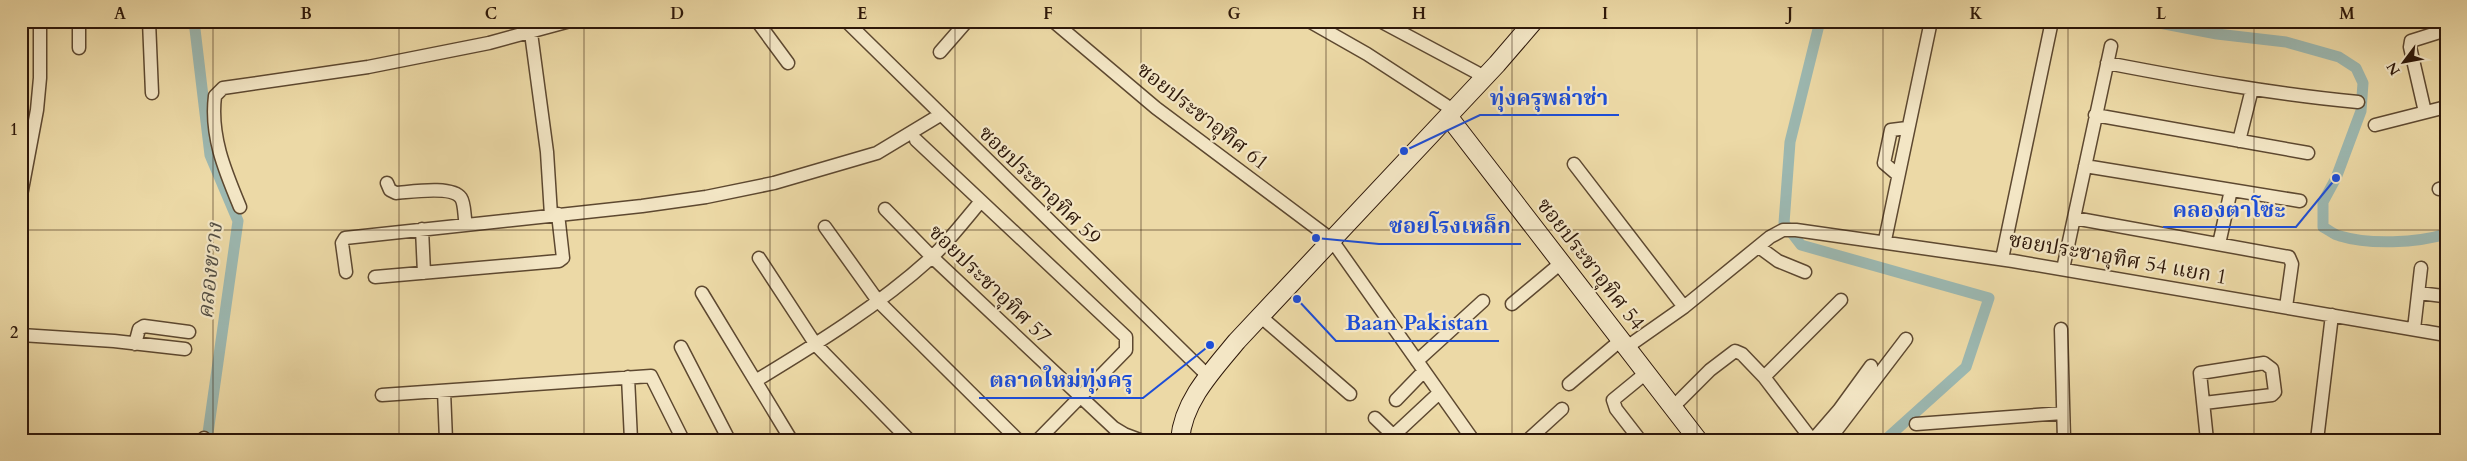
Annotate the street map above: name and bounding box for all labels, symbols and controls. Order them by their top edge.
text: A [114,3,126,25]
text: B [300,3,312,25]
text: C [485,3,497,25]
text: D [670,3,684,25]
text: E [857,3,867,25]
text: F [1043,3,1053,25]
text: G [1227,3,1241,25]
text: H [1412,3,1426,25]
text: I [1602,3,1608,25]
text: J [1785,3,1793,25]
text: K [1970,3,1983,25]
text: L [2156,3,2167,25]
text: M [2339,3,2355,25]
north arrow [2380,38,2430,88]
street label: ซอยประชาอุทิศ 61 [1130,56,1275,177]
text: N [2382,58,2405,79]
callout: ทุ่งครุพล่าช่า [1480,78,1619,115]
text: ทุ่งครุพล่าช่า [1490,83,1608,113]
text: 1 [10,119,18,141]
street label: ซอยประชาอุทิศ 59 [972,119,1108,252]
callout: คลองตาโซะ [2163,190,2296,227]
street label: ซอยประชาอุทิศ 54 [1530,192,1652,337]
text: คลองตาโซะ [2172,195,2286,225]
callout: ซอยโรงเหล็ก [1379,207,1521,244]
text: ซอยโรงเหล็ก [1389,211,1511,241]
street label: ซอยประชาอุทิศ 57 [922,218,1058,351]
water label: คลองขวาง [190,221,230,321]
street label: ซอยประชาอุทิศ 54 แยก 1 [2006,225,2230,292]
callout: Baan Pakistan [1336,304,1499,341]
text: Baan Pakistan [1345,308,1489,338]
text: 2 [10,322,18,344]
callout: ตลาดใหม่ทุ่งครุ [979,361,1143,398]
text: ตลาดใหม่ทุ่งครุ [989,365,1133,395]

